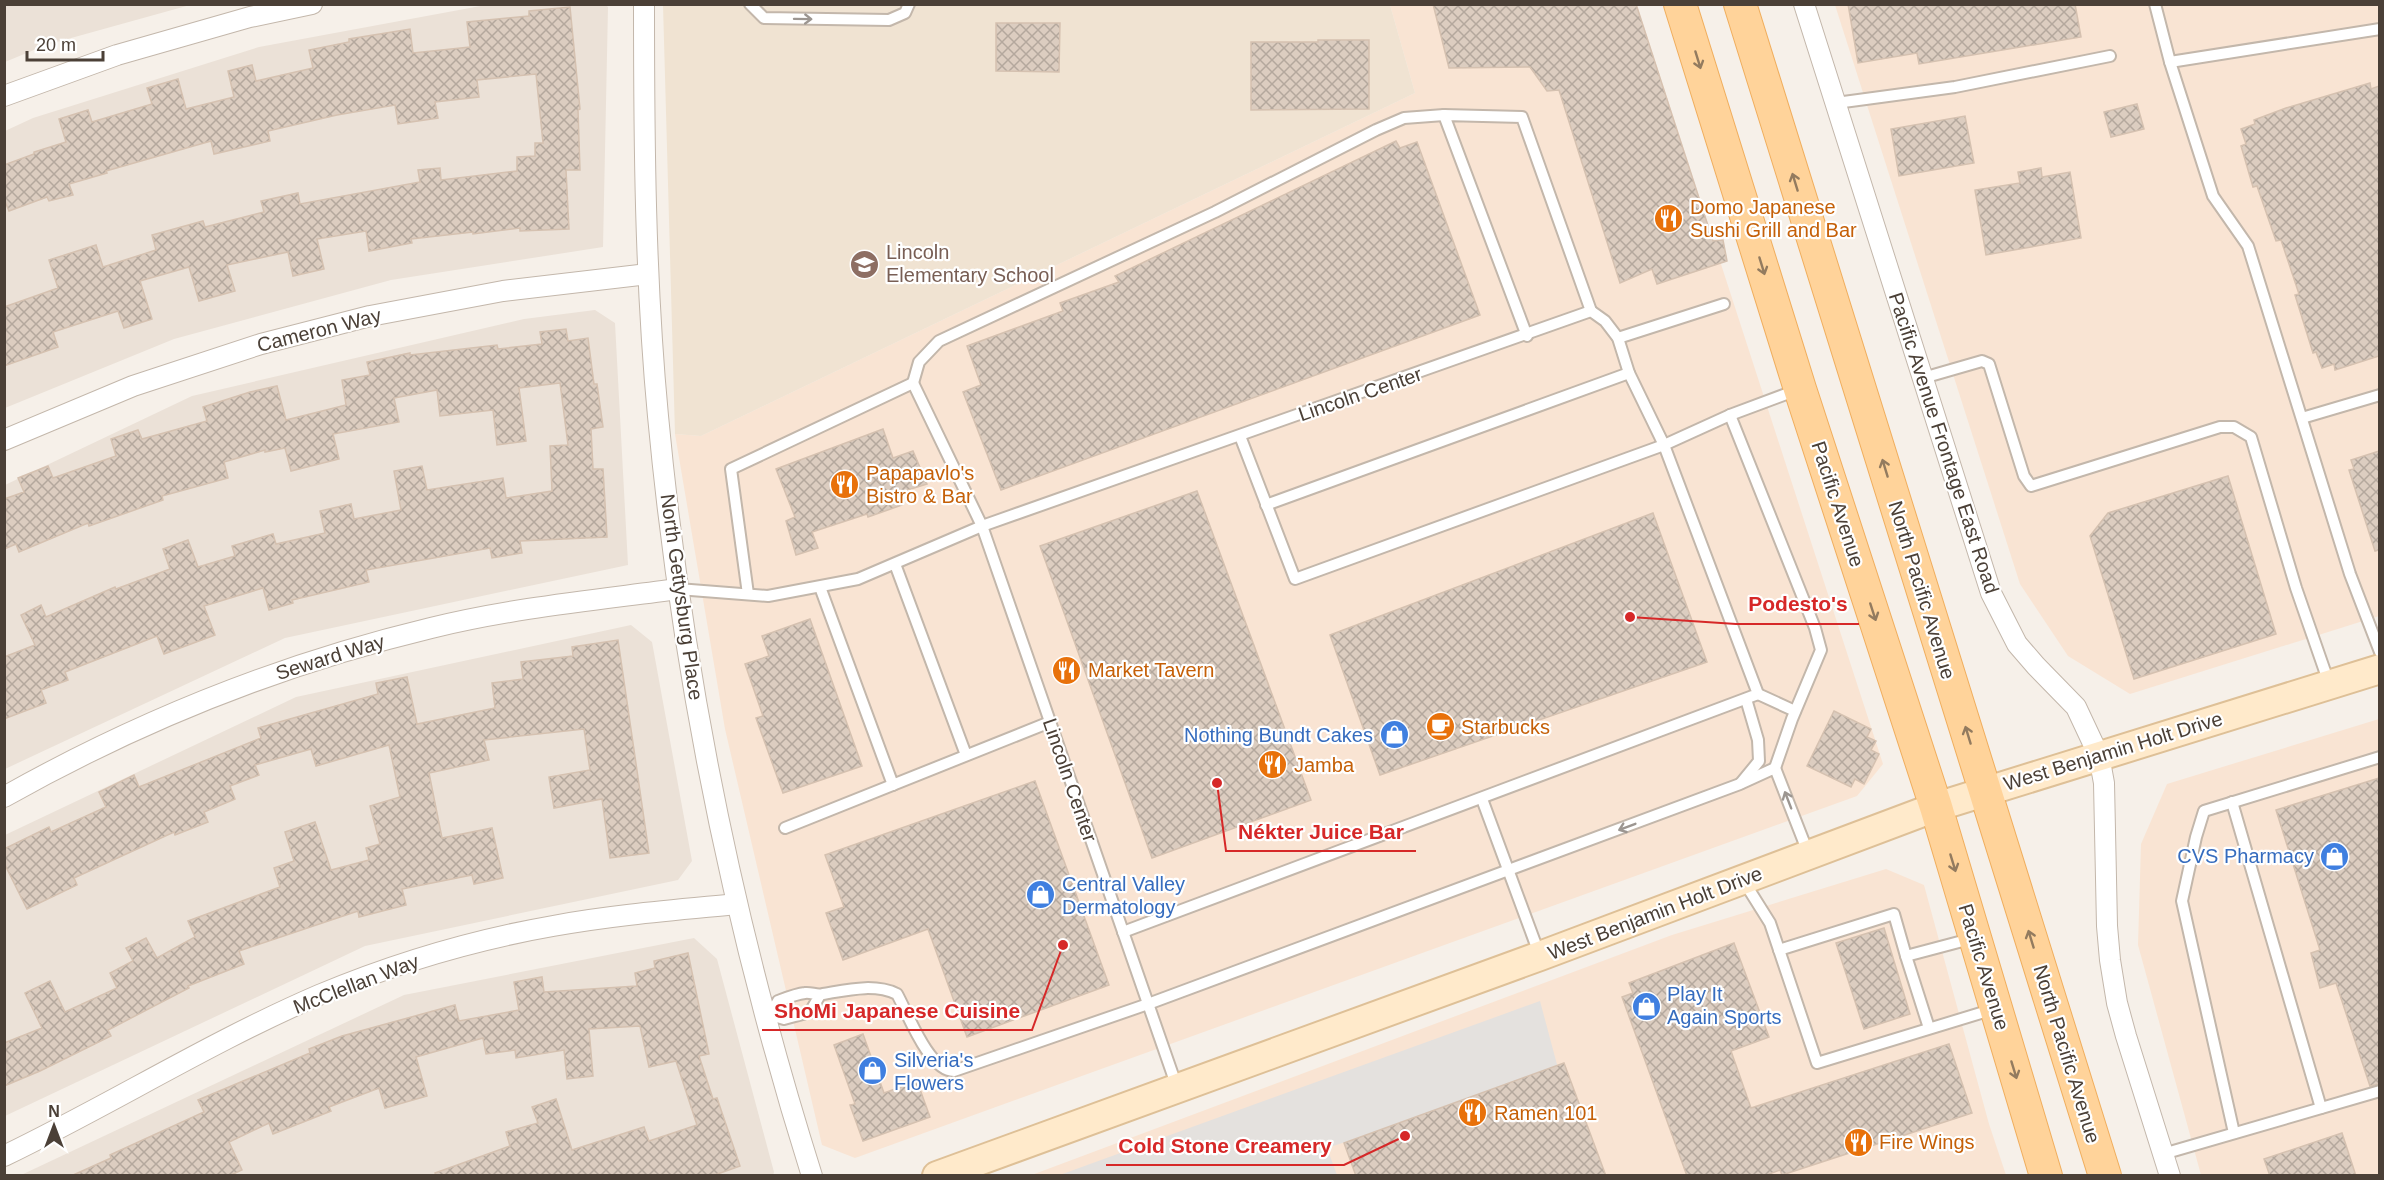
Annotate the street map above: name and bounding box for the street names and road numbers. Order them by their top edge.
street label: Pacific Avenue Frontage East Road [1885,290,2003,596]
street label: Cameron Way [255,304,383,356]
street label: Lincoln Center [1295,362,1425,425]
street label: Pacific Avenue [1807,438,1869,570]
street label: North Gettysburg Place [657,493,707,701]
street label: North Pacific Avenue [1884,498,1960,682]
street label: Seward Way [273,630,387,684]
street label: West Benjamin Holt Drive [2001,707,2225,795]
street label: Lincoln Center [1039,715,1102,845]
street label: West Benjamin Holt Drive [1545,862,1765,964]
street label: Pacific Avenue [1954,901,2014,1033]
street label: McClellan Way [290,950,422,1018]
street label: North Pacific Avenue [2029,962,2105,1146]

